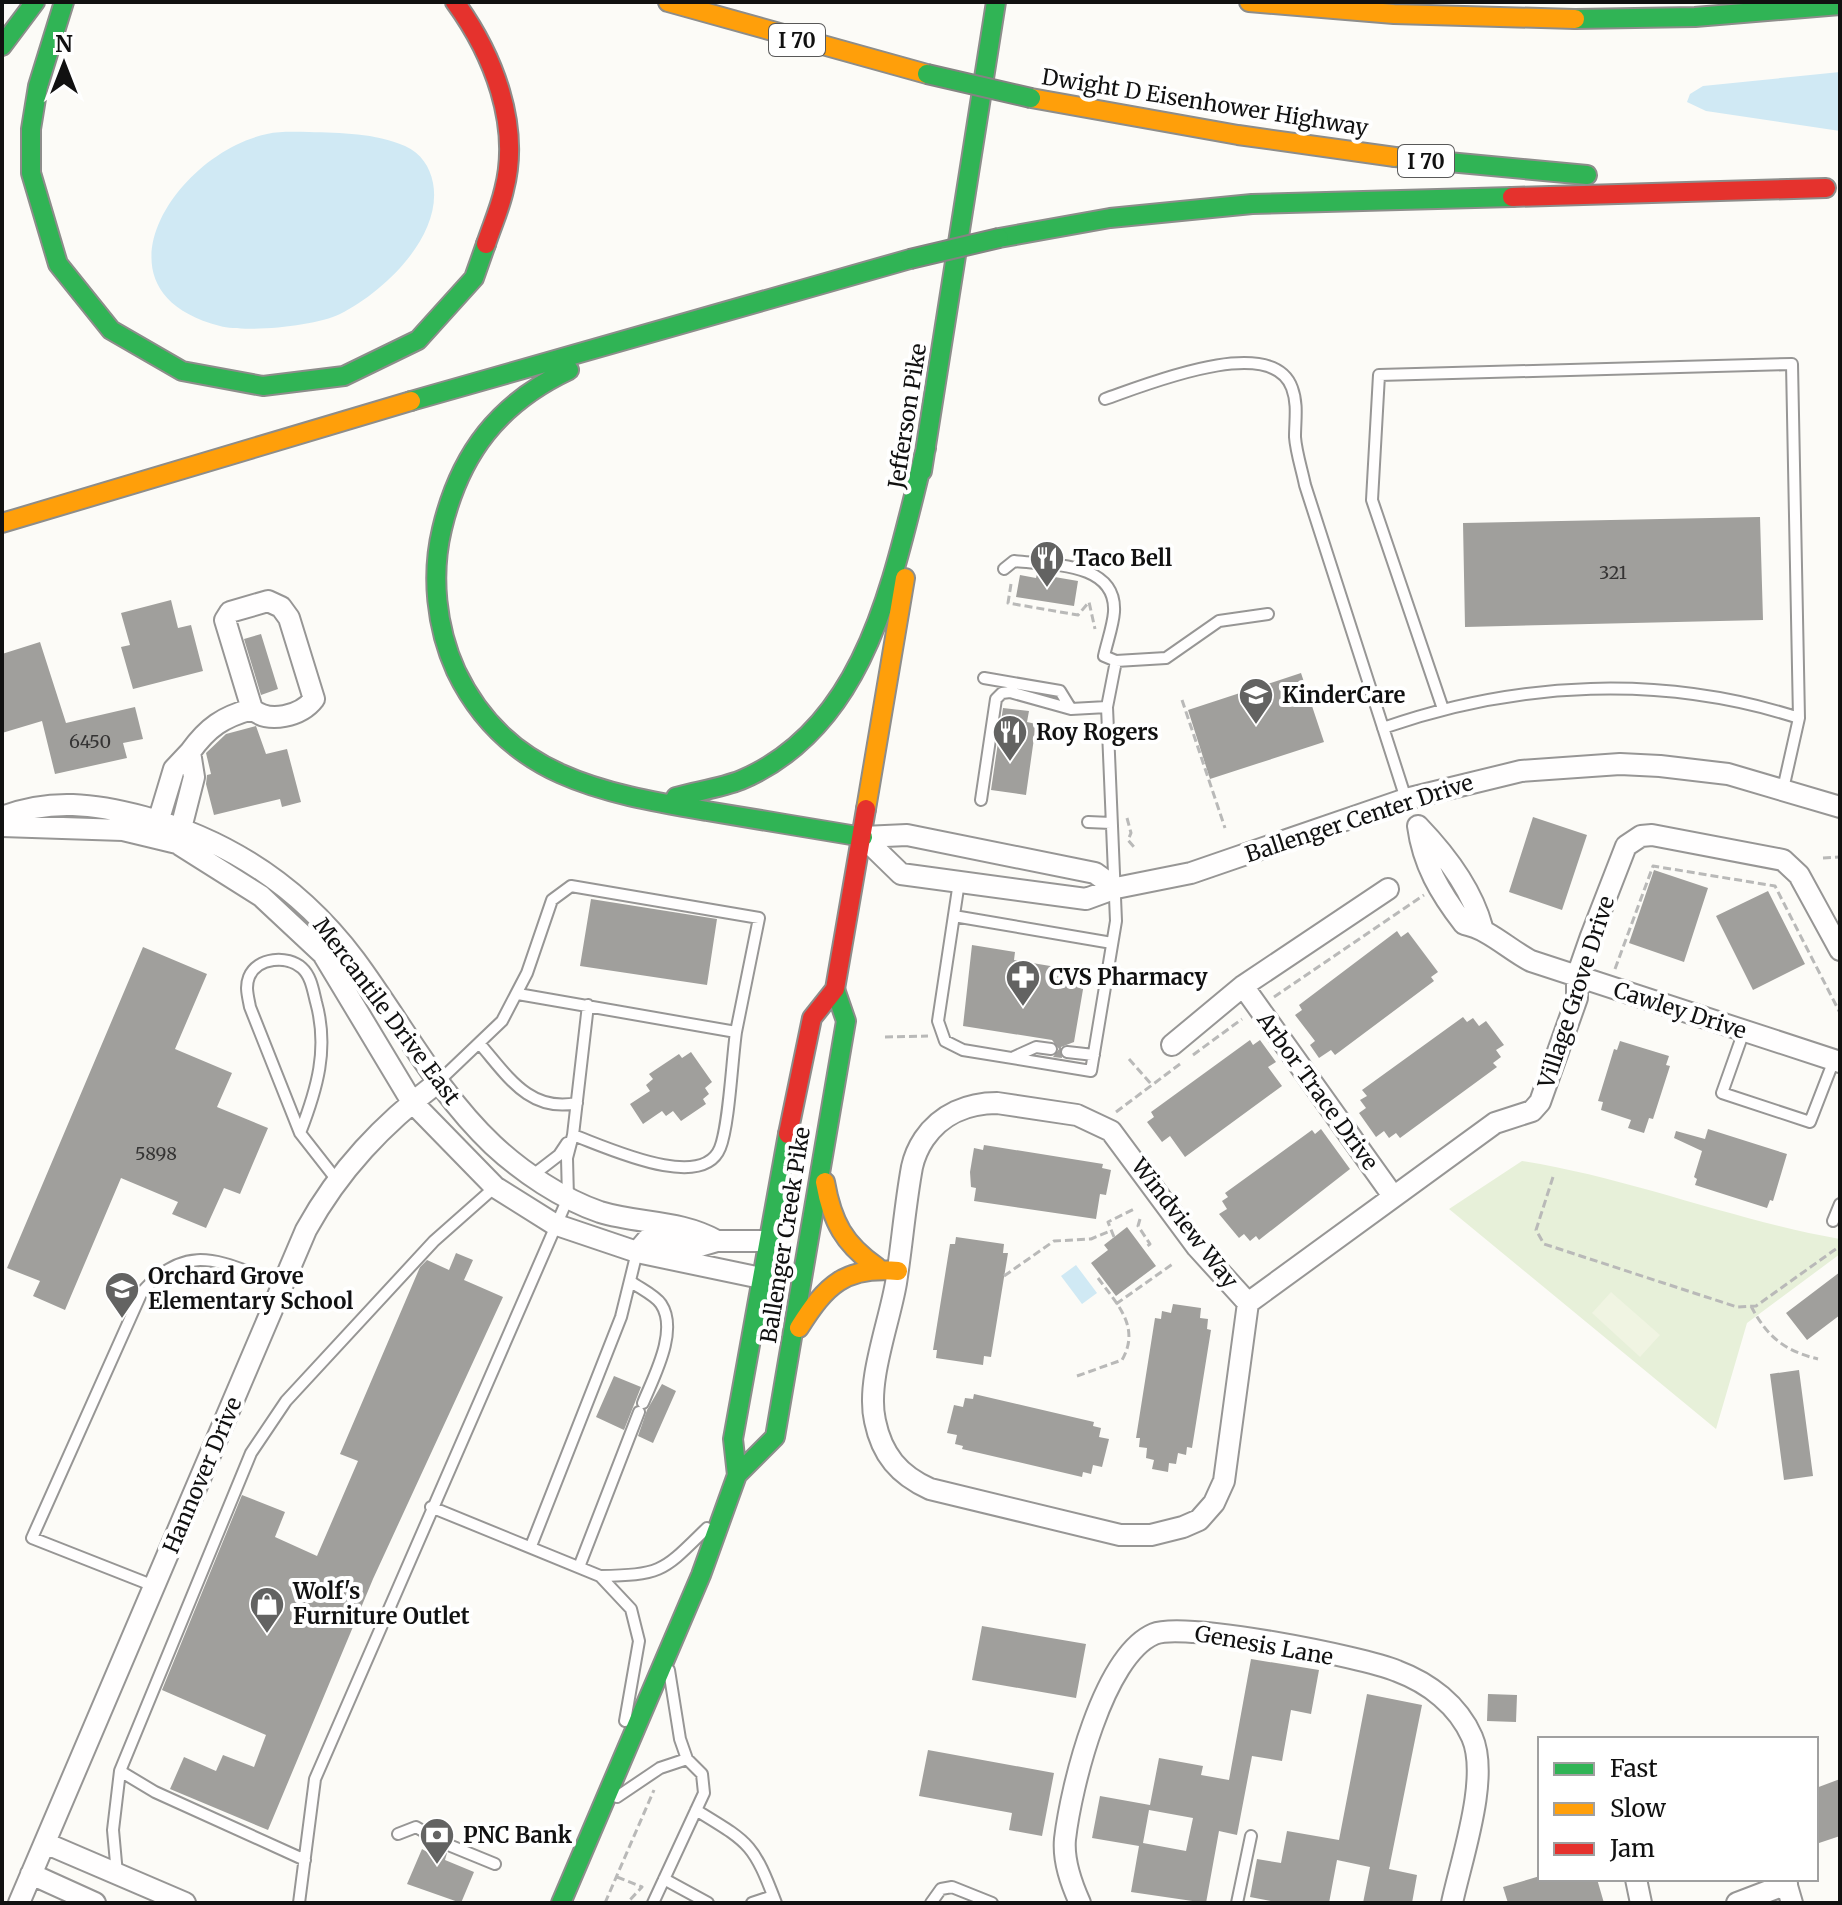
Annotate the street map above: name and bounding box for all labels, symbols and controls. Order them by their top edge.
north arrow [24,24,104,104]
road number: I 70 [769,24,825,56]
text: N [55,30,73,58]
street label: Dwight D Eisenhower Highway [1040,62,1370,142]
road number: I 70 [1398,145,1454,177]
street label: Jefferson Pike [882,342,932,491]
restaurant icon: Taco Bell [1028,539,1066,589]
place label: Taco Bell [1073,544,1172,572]
house number: 321 [1599,561,1627,584]
school or university icon: KinderCare [1237,676,1275,726]
place label: KinderCare [1282,681,1406,709]
restaurant icon: Roy Rogers [991,713,1029,763]
place label: Roy Rogers [1036,718,1159,746]
house number: 6450 [69,730,111,753]
street label: Ballenger Center Drive [1241,768,1477,868]
street label: Village Grove Drive [1531,892,1620,1093]
street label: Mercantile Drive East [307,912,467,1110]
pharmacy icon: CVS Pharmacy [1004,958,1042,1008]
place label: CVS Pharmacy [1049,963,1209,991]
street label: Cawley Drive [1610,975,1750,1045]
street label: Arbor Trace Drive [1251,1006,1385,1175]
street label: Ballenger Creek Pike [754,1125,816,1345]
house number: 5898 [135,1142,177,1165]
street label: Windview Way [1125,1152,1245,1294]
place label: Orchard Grove Elementary School [148,1262,353,1315]
school or university icon: Orchard Grove Elementary School [103,1270,141,1320]
street label: Hannover Drive [156,1393,248,1557]
place label: Wolf's Furniture Outlet [292,1577,470,1630]
shop icon: Wolf's Furniture Outlet [248,1585,286,1635]
street label: Genesis Lane [1193,1619,1335,1671]
legend [1538,1737,1818,1881]
text: Fast [1610,1753,1658,1784]
text: Slow [1610,1793,1666,1824]
bank icon: PNC Bank [418,1816,456,1866]
place label: PNC Bank [463,1821,573,1849]
text: Jam [1609,1833,1655,1864]

